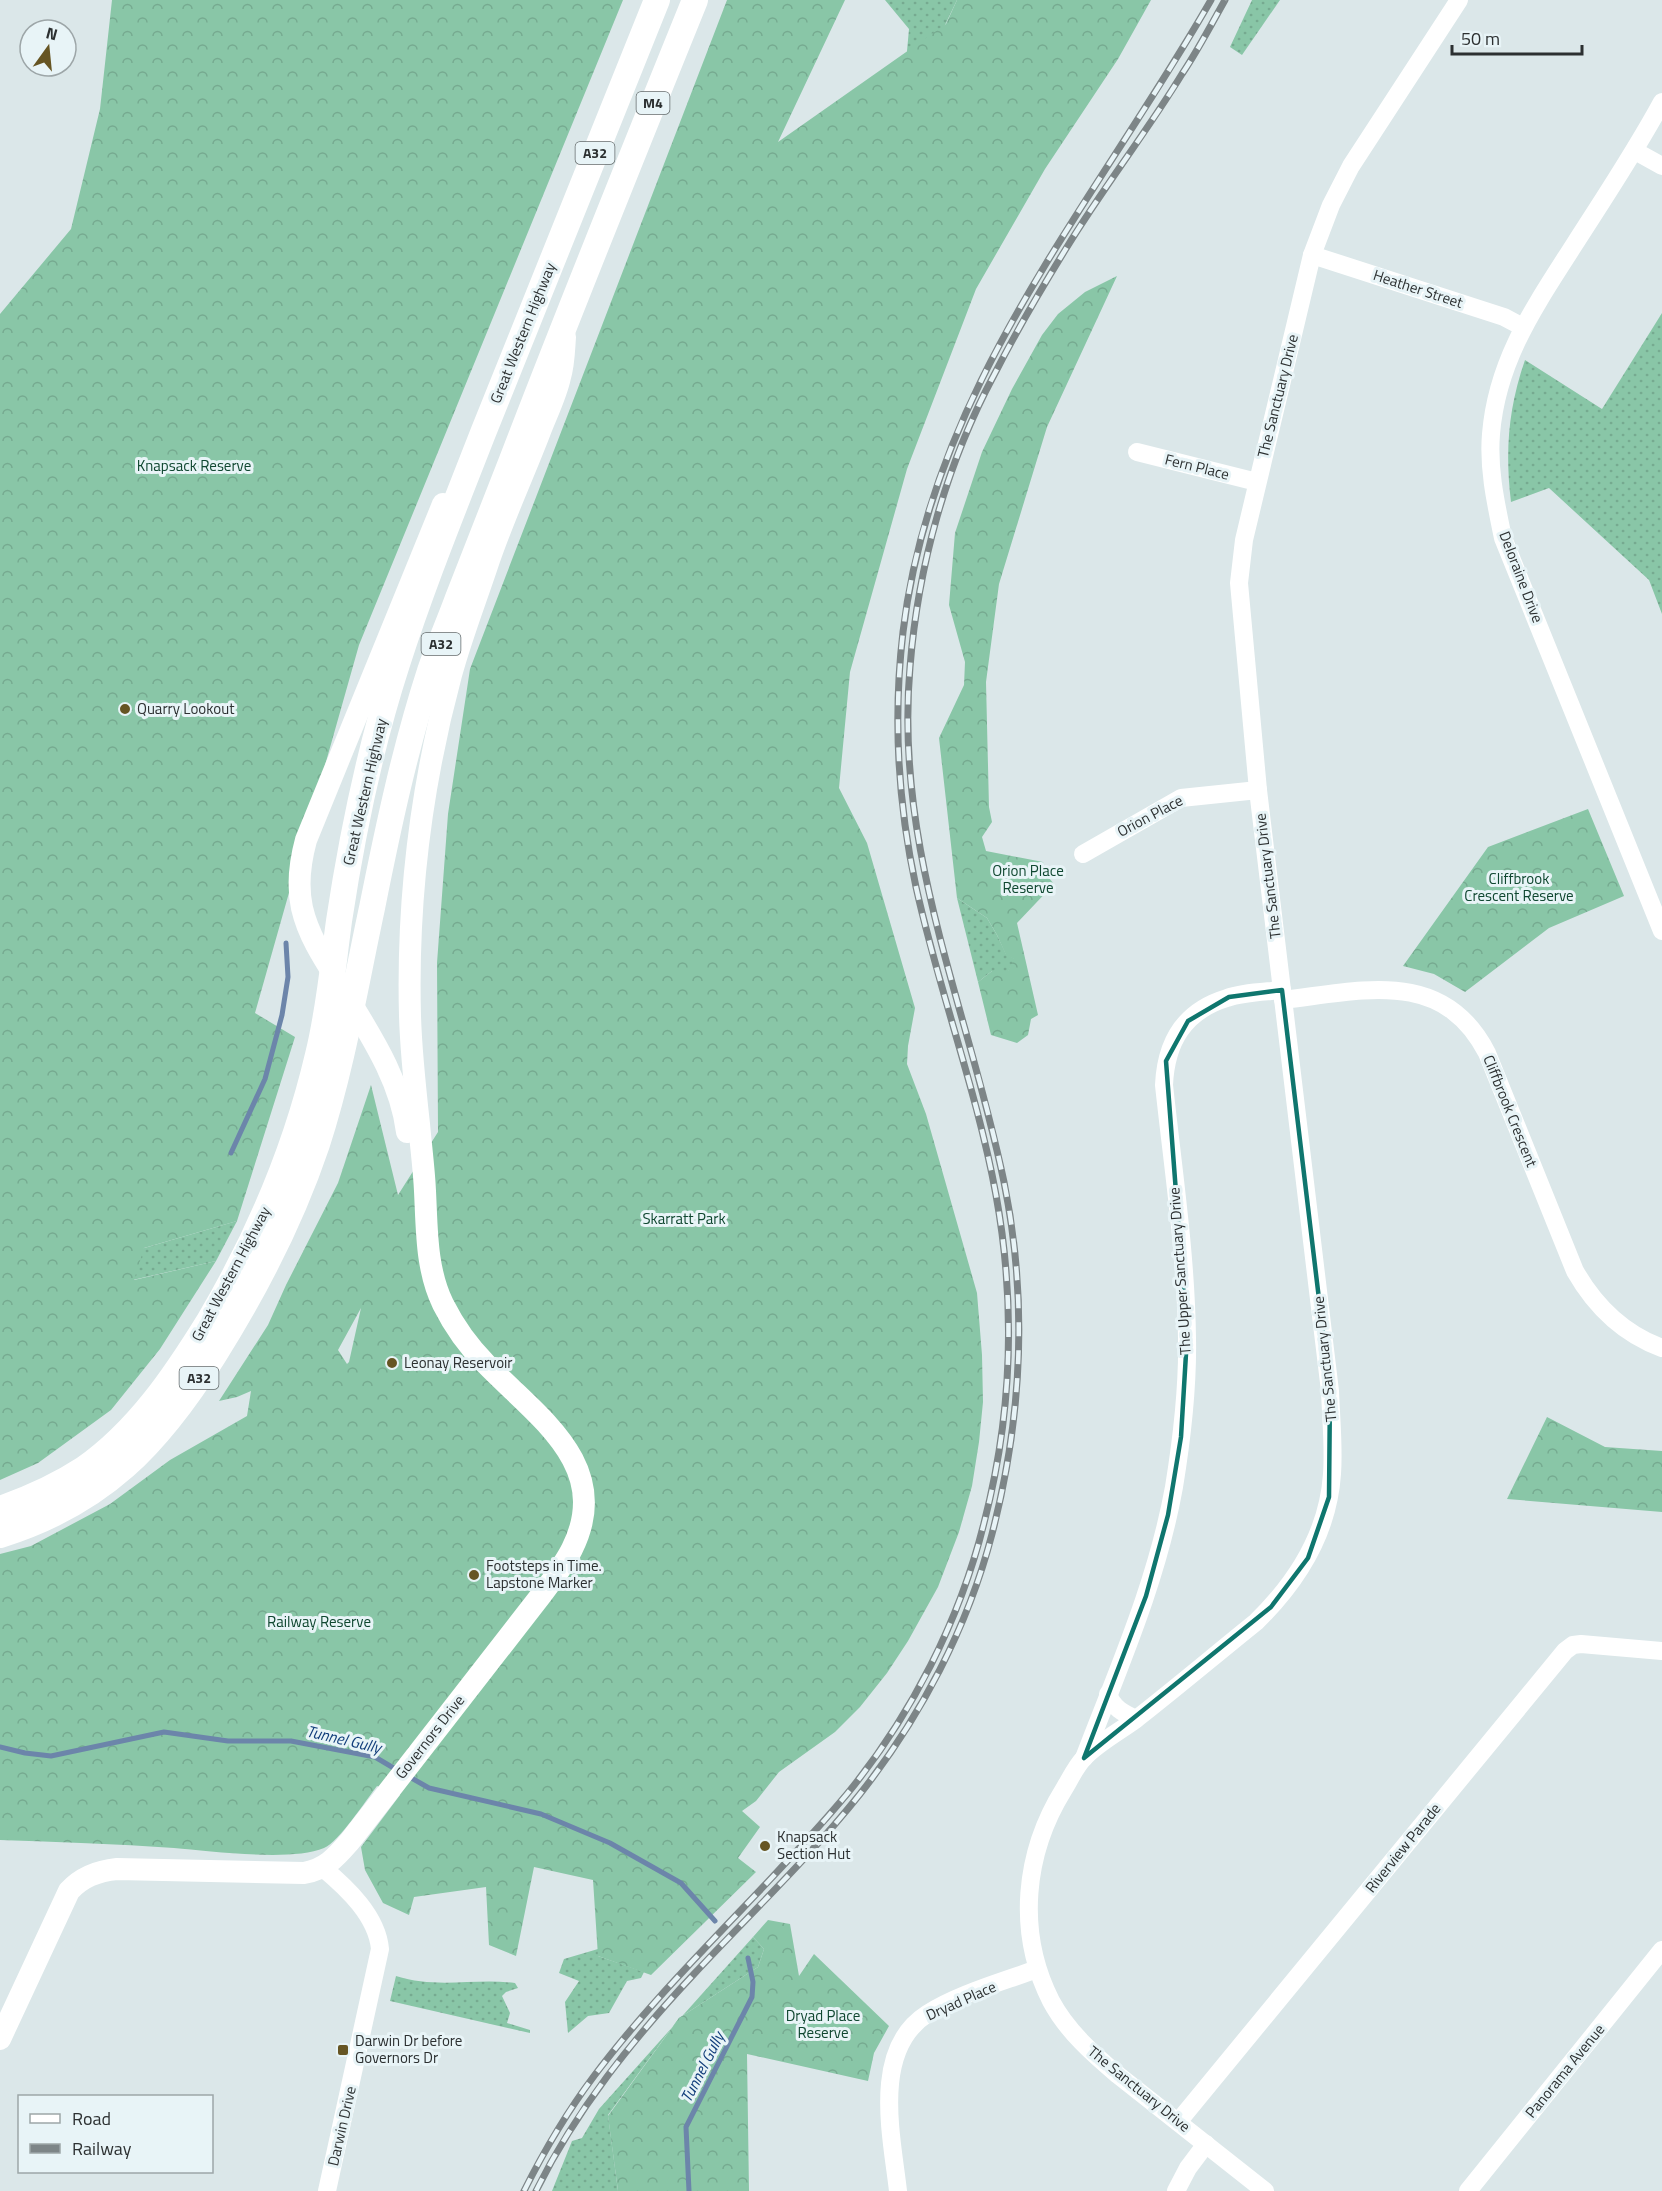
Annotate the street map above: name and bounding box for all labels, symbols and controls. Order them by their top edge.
north arrow [18,18,78,78]
scale bar [1452,18,1582,56]
text: N [43,20,60,47]
text: 50 m [1461,25,1500,52]
road number: M4 [636,92,670,114]
road number: A32 [576,142,614,164]
street label: Great Western Highway [484,259,561,407]
street label: Heather Street [1370,263,1467,314]
street label: The Sanctuary Drive [1251,332,1304,460]
street label: Fern Place [1162,447,1232,486]
park label: Knapsack Reserve [137,454,251,477]
street label: Deloraine Drive [1493,528,1549,626]
road number: A32 [422,633,460,655]
place label: Quarry Lookout [137,697,235,720]
marker: Quarry Lookout [118,702,132,716]
street label: Great Western Highway [336,716,393,868]
street label: Orion Place [1113,789,1187,843]
street label: The Sanctuary Drive [1248,812,1287,940]
park label: Orion Place Reserve [992,859,1064,899]
park label: Cliffbrook Crescent Reserve [1464,867,1574,907]
street label: Cliffbrook Crescent [1477,1051,1544,1171]
street label: The Upper Sanctuary Drive [1162,1186,1197,1356]
street label: Great Western Highway [185,1202,276,1345]
park label: Skarratt Park [642,1207,726,1230]
street label: The Sanctuary Drive [1306,1295,1343,1423]
place label: Leonay Reservoir [404,1351,513,1374]
marker: Leonay Reservoir [385,1356,399,1370]
road number: A32 [180,1367,218,1389]
place label: Footsteps in Time. Lapstone Marker [486,1554,602,1594]
marker: Footsteps in Time. Lapstone Marker [467,1568,481,1582]
park label: Railway Reserve [267,1610,371,1633]
street label: Governors Drive [389,1690,470,1784]
water label: Tunnel Gully [304,1719,385,1760]
street label: Riverview Parade [1359,1798,1446,1898]
place label: Knapsack Section Hut [777,1825,851,1865]
marker: Knapsack Section Hut [758,1839,772,1853]
street label: Dryad Place [922,1975,1000,2026]
park label: Dryad Place Reserve [786,2004,860,2044]
street label: Panorama Avenue [1519,2019,1610,2123]
water label: Tunnel Gully [674,2026,731,2106]
place label: Darwin Dr before Governors Dr [355,2029,462,2069]
street label: The Sanctuary Drive [1083,2040,1196,2137]
marker: Darwin Dr before Governors Dr [336,2043,350,2057]
street label: Darwin Drive [321,2084,362,2168]
legend [18,2095,213,2173]
text: Road [72,2105,111,2132]
text: Railway [72,2135,132,2162]

